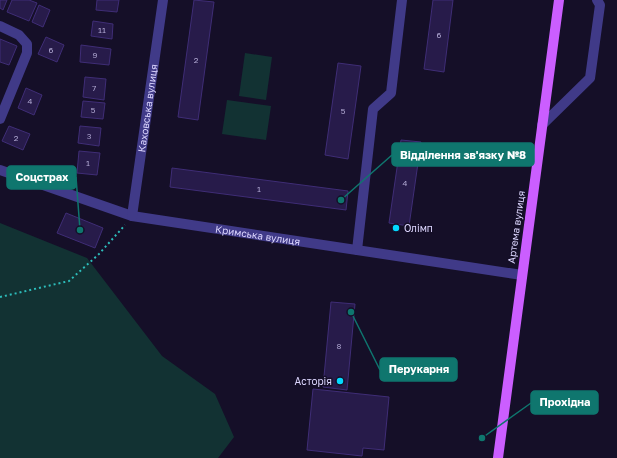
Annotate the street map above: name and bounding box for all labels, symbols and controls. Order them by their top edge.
house number: 11 [98,25,106,35]
house number: 6 [437,30,442,40]
house number: 6 [49,45,54,55]
house number: 9 [93,50,98,60]
house number: 2 [194,55,199,65]
street label: Каховська вулиця [135,63,160,153]
house number: 7 [92,83,96,93]
house number: 4 [28,96,33,106]
house number: 5 [91,105,96,115]
house number: 5 [341,106,346,116]
house number: 3 [87,131,92,141]
house number: 2 [14,133,19,143]
callout: Відділення зв'язку №8 [392,143,534,166]
text: Відділення зв'язку №8 [400,148,526,161]
house number: 1 [86,158,90,168]
callout: Соцстрах [7,166,76,189]
text: Соцстрах [16,170,69,183]
house number: 4 [403,178,408,188]
house number: 1 [257,184,261,194]
street label: Артема вулиця [505,190,527,264]
place label: Олімп [404,222,433,234]
street label: Кримська вулиця [214,223,301,247]
marker: Олімп [391,223,401,233]
house number: 8 [337,341,342,351]
callout: Перукарня [380,358,457,381]
text: Перукарня [389,362,449,375]
place label: Асторія [295,375,332,387]
marker: Асторія [335,376,345,386]
callout: Прохідна [531,391,598,414]
text: Прохідна [540,395,590,408]

